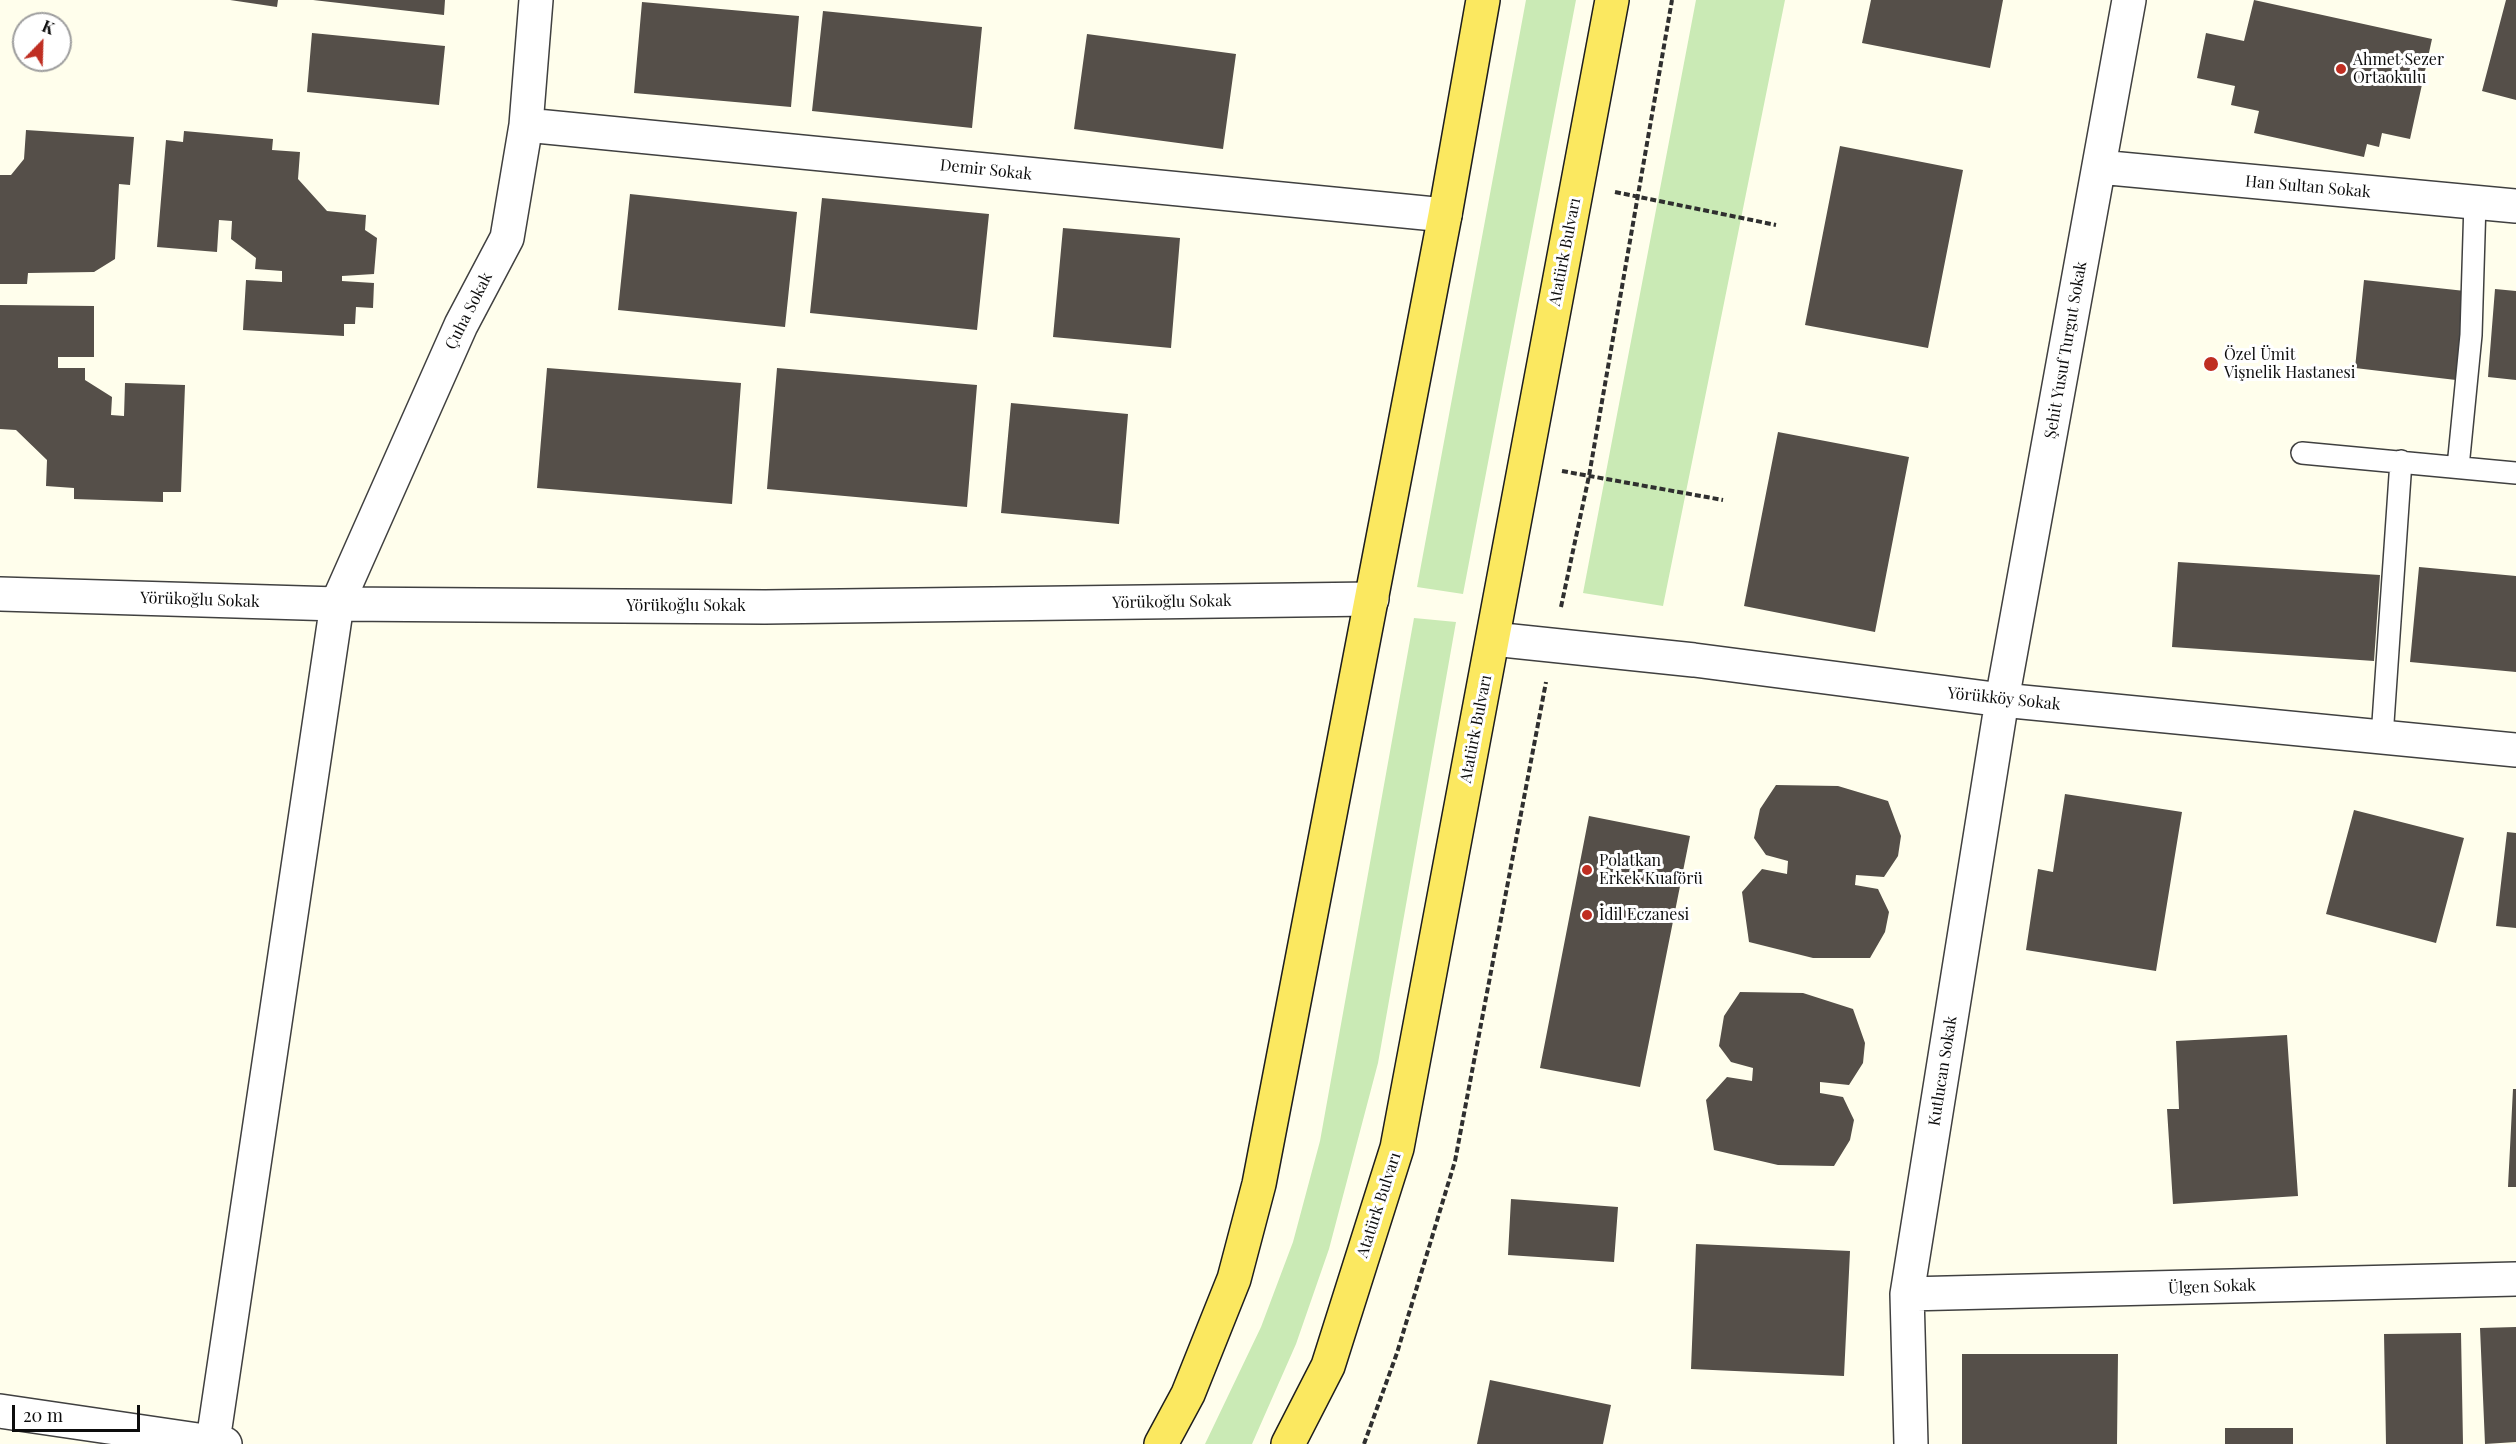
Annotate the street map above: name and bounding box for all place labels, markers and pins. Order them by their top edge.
place label: Ahmet Sezer Ortaokulu [2353,50,2444,88]
marker: Ahmet Sezer Ortaokulu [2334,62,2348,76]
place label: Özel Ümit Vişnelik Hastanesi [2224,345,2355,383]
marker: Özel Ümit Vişnelik Hastanesi [2202,355,2220,373]
place label: Polatkan Erkek Kuaförü [1599,851,1703,889]
marker: Polatkan Erkek Kuaförü [1580,863,1594,877]
place label: İdil Eczanesi [1599,905,1689,925]
marker: İdil Eczanesi [1580,908,1594,922]

